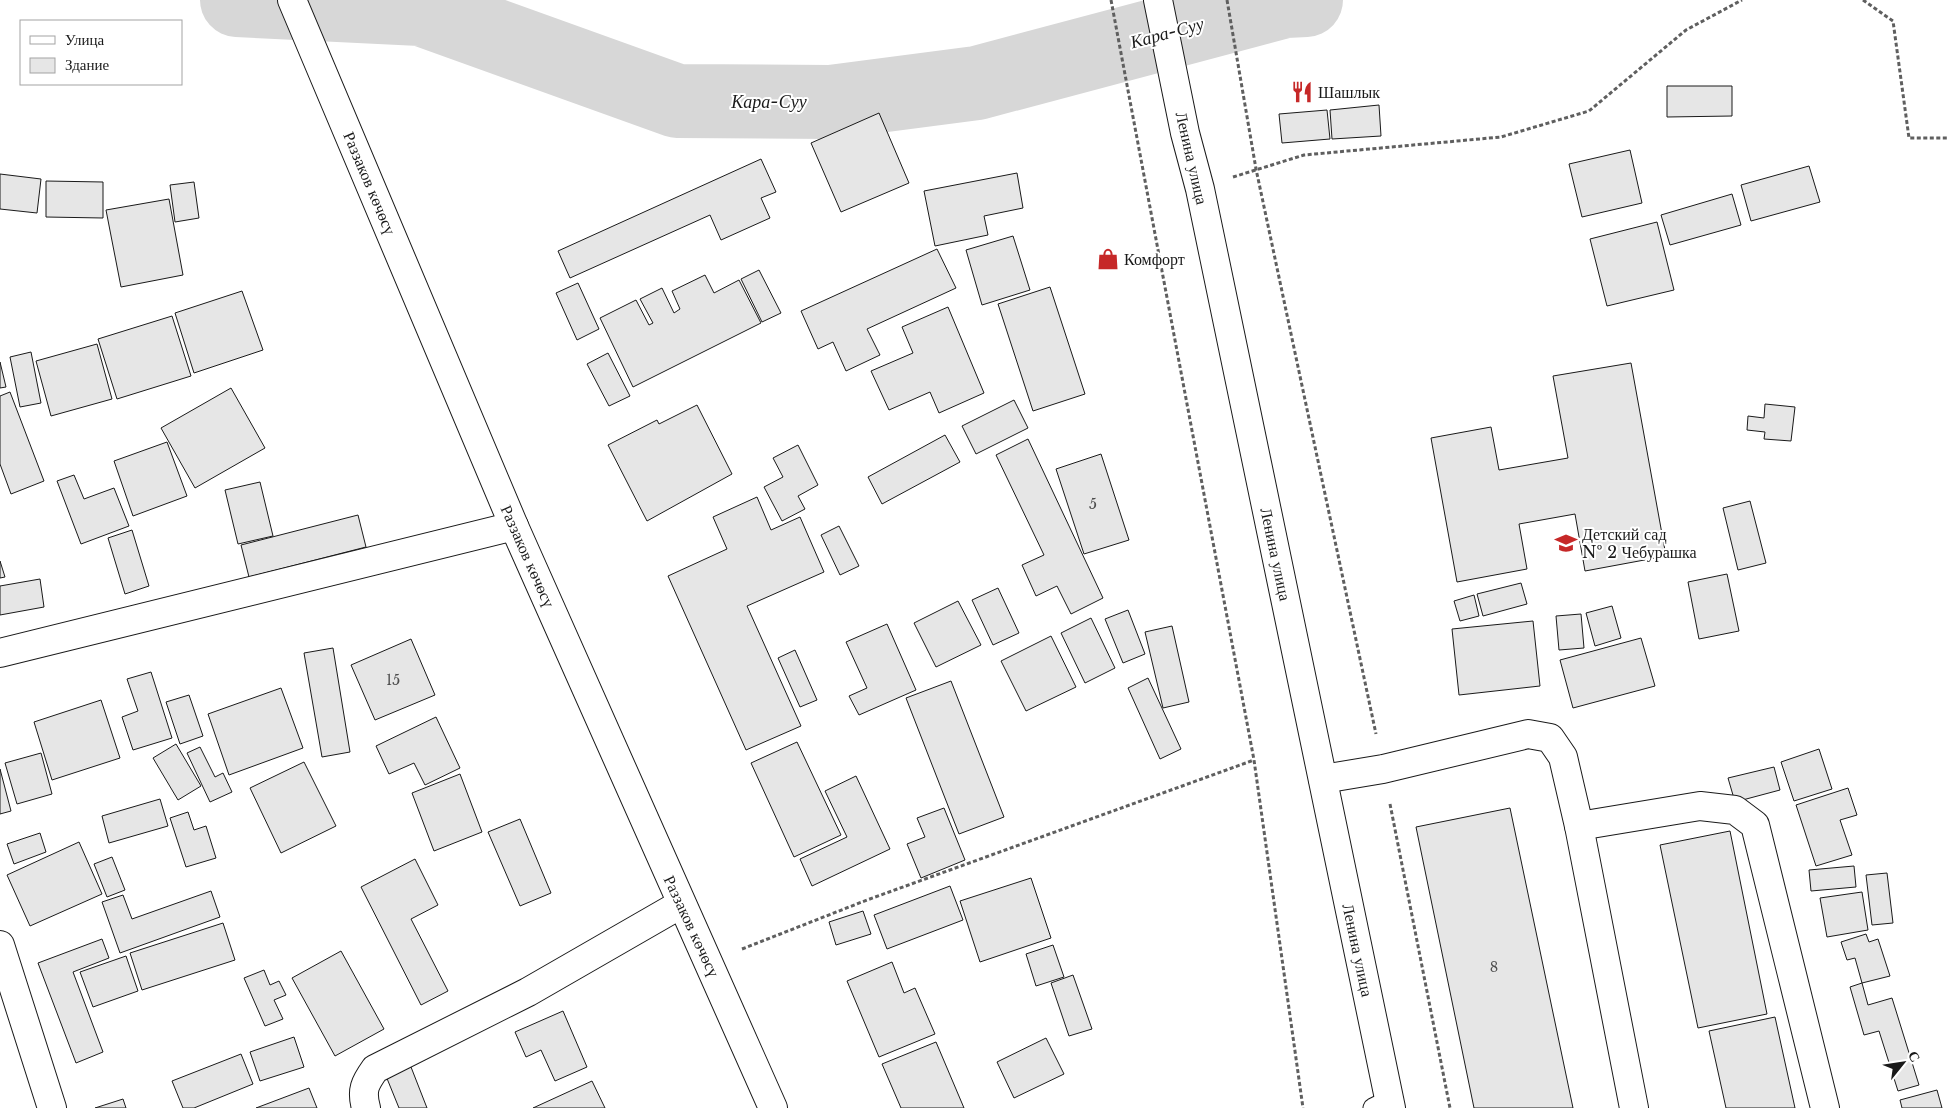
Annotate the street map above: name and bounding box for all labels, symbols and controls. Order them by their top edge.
water label: Кара-Суу [1127,13,1206,54]
legend [20,20,182,85]
text: Улица [65,30,104,49]
text: Здание [65,55,109,74]
restaurant icon: Шашлык [1289,79,1315,105]
place label: Шашлык [1318,82,1380,102]
water label: Кара-Суу [730,91,807,113]
street label: Ленина улица [1172,110,1212,206]
street label: Раззаков көчөсү [339,128,401,238]
shop icon: Комфорт [1095,246,1121,272]
place label: Комфорт [1124,249,1185,269]
house number: 5 [1089,495,1097,513]
street label: Раззаков көчөсү [497,502,559,610]
street label: Ленина улица [1256,506,1296,602]
place label: Детский сад № 2 Чебурашка [1582,524,1697,562]
school or university icon: Детский сад № 2 Чебурашка [1553,530,1579,556]
house number: 15 [386,671,400,689]
street label: Раззаков көчөсү [660,872,724,980]
street label: Ленина улица [1338,902,1378,998]
house number: 8 [1490,958,1498,976]
north arrow [1878,1038,1928,1088]
text: С [1904,1048,1925,1065]

